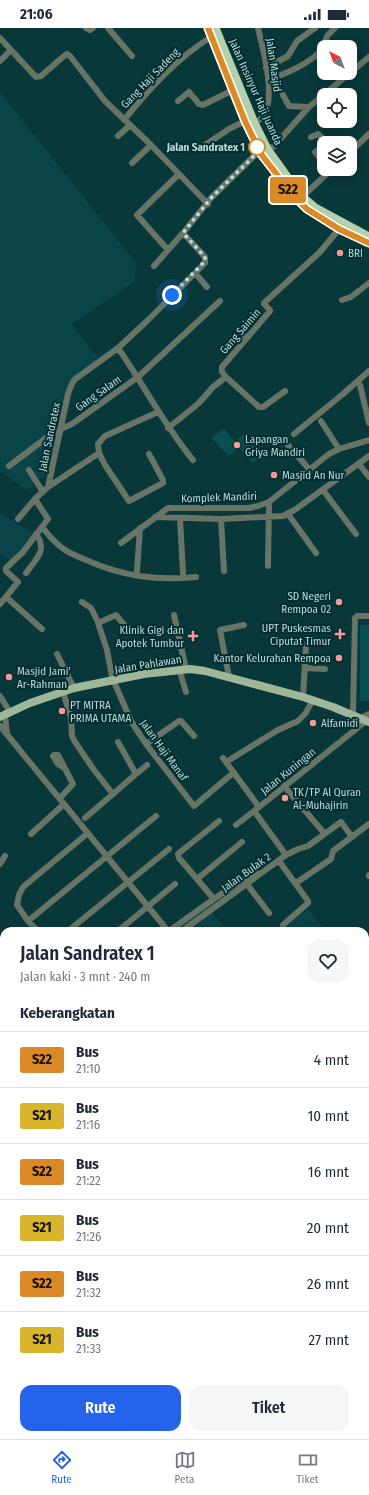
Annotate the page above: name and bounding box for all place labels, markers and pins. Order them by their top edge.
marker: Jalan Sandratex 1 [248,138,266,156]
place label: Jalan Sandratex 1 [166,141,245,154]
place label: BRI [348,247,363,260]
marker: BRI [335,248,345,258]
place label: Lapangan Griya Mandiri [245,433,305,459]
marker: Lapangan Griya Mandiri [232,440,242,450]
place label: Masjid An Nur [282,469,344,482]
marker: Masjid An Nur [269,470,279,480]
place label: SD Negeri Rempoa 02 [281,590,331,616]
marker: SD Negeri Rempoa 02 [334,597,344,607]
place label: UPT Puskesmas Ciputat Timur [262,622,331,648]
place label: Klinik Gigi dan Apotek Tumbur [116,624,184,650]
marker: UPT Puskesmas Ciputat Timur [334,628,346,640]
marker: Klinik Gigi dan Apotek Tumbur [187,630,199,642]
place label: Kantor Kelurahan Rempoa [214,652,331,665]
marker: Kantor Kelurahan Rempoa [334,653,344,663]
place label: Masjid Jami' Ar-Rahman [17,665,71,691]
marker: Masjid Jami' Ar-Rahman [4,672,14,682]
place label: PT MITRA PRIMA UTAMA [70,699,131,725]
marker: PT MITRA PRIMA UTAMA [57,706,67,716]
place label: Alfamidi [321,717,358,730]
marker: Alfamidi [308,718,318,728]
place label: TK/TP Al Quran Al-Muhajirin [293,786,361,812]
marker: TK/TP Al Quran Al-Muhajirin [280,793,290,803]

